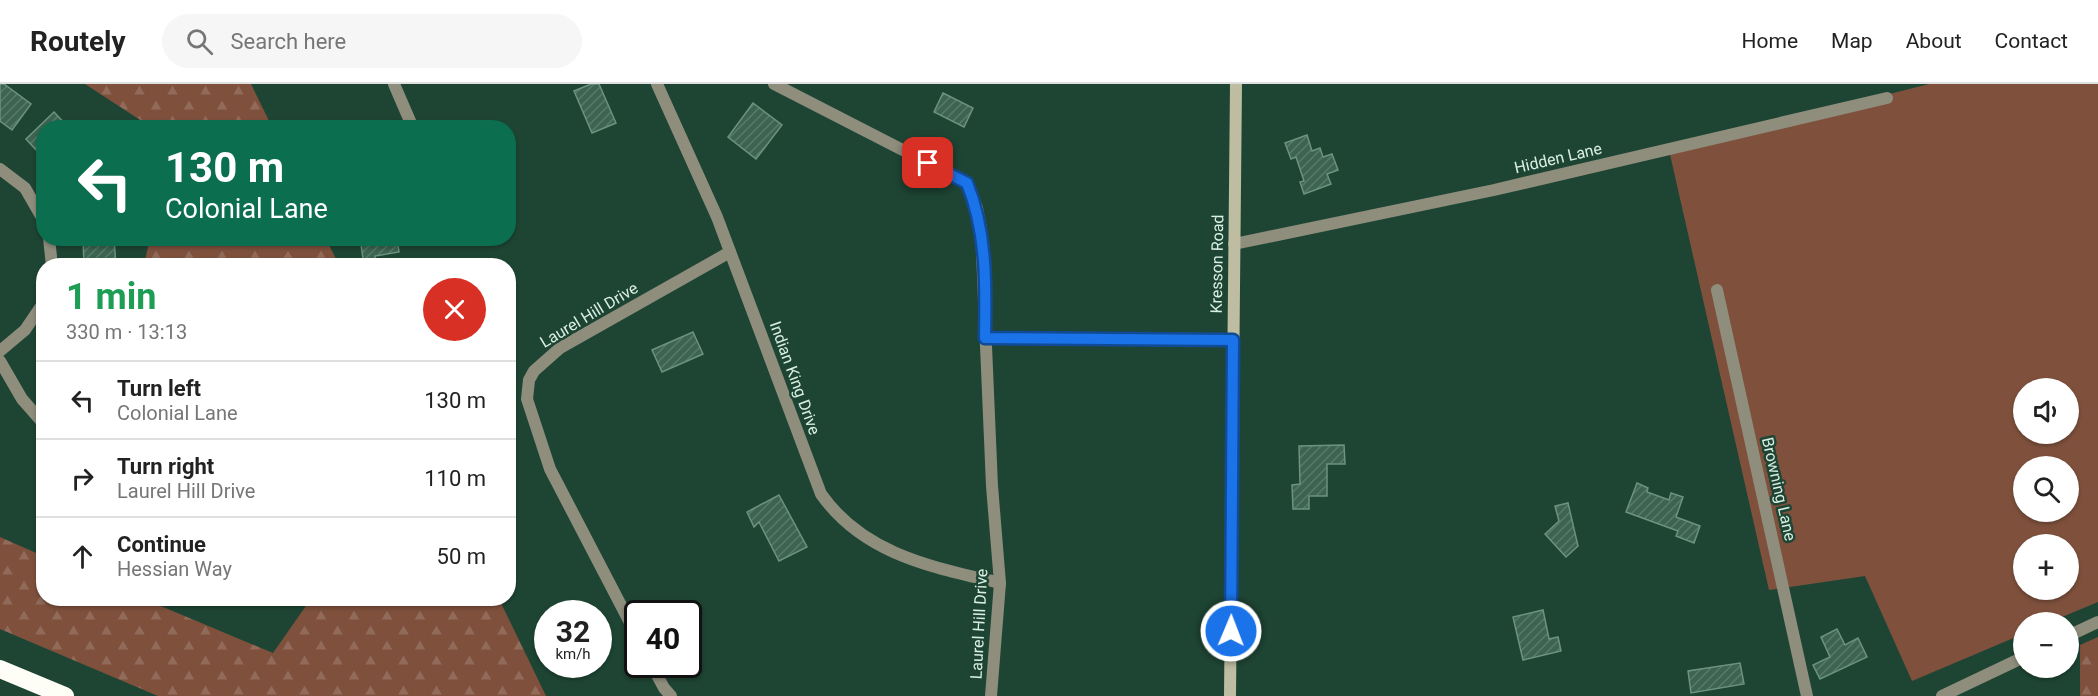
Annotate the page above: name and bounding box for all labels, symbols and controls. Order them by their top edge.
search box [162,14,582,68]
text: Routely [30,25,126,58]
icon: search [183,25,216,58]
text: Search here [231,29,346,54]
text: Home [1742,29,1798,53]
text: Map [1831,29,1873,53]
text: About [1906,29,1962,53]
text: Contact [1995,29,2068,53]
pin [902,137,953,188]
street label: Hidden Lane [1512,139,1604,177]
text: 130 m [165,143,284,192]
icon: left [66,144,144,222]
icon: arrive [911,146,944,179]
text: Colonial Lane [165,193,328,225]
street label: Kresson Road [1207,214,1227,314]
text: 1 min [66,276,157,318]
button: close [423,278,486,341]
street label: Laurel Hill Drive [537,278,641,352]
street label: Indian King Drive [766,319,824,437]
text: 330 m · 13:13 [66,320,187,344]
text: Turn left [117,376,201,401]
map controls [2013,378,2079,678]
button: sound [2013,378,2079,444]
icon: left [66,384,99,417]
text: 130 m [424,388,486,413]
text: Colonial Lane [117,401,238,425]
street label: Browning Lane [1758,435,1800,543]
text: Turn right [117,454,214,479]
button: search [2013,456,2079,522]
icon: right [66,462,99,495]
text: 110 m [424,466,486,491]
text: Laurel Hill Drive [117,479,255,503]
text: Continue [117,532,206,557]
button: + [2013,534,2079,600]
icon: ahead [66,540,99,573]
text: 50 m [437,544,486,569]
text: Hessian Way [117,557,232,581]
street label: Laurel Hill Drive [967,568,991,680]
position arrow [1199,599,1263,663]
speed limit sign: 40 [624,600,702,678]
button: − [2013,612,2079,678]
text: 32 [556,614,590,649]
text: km/h [555,645,591,663]

